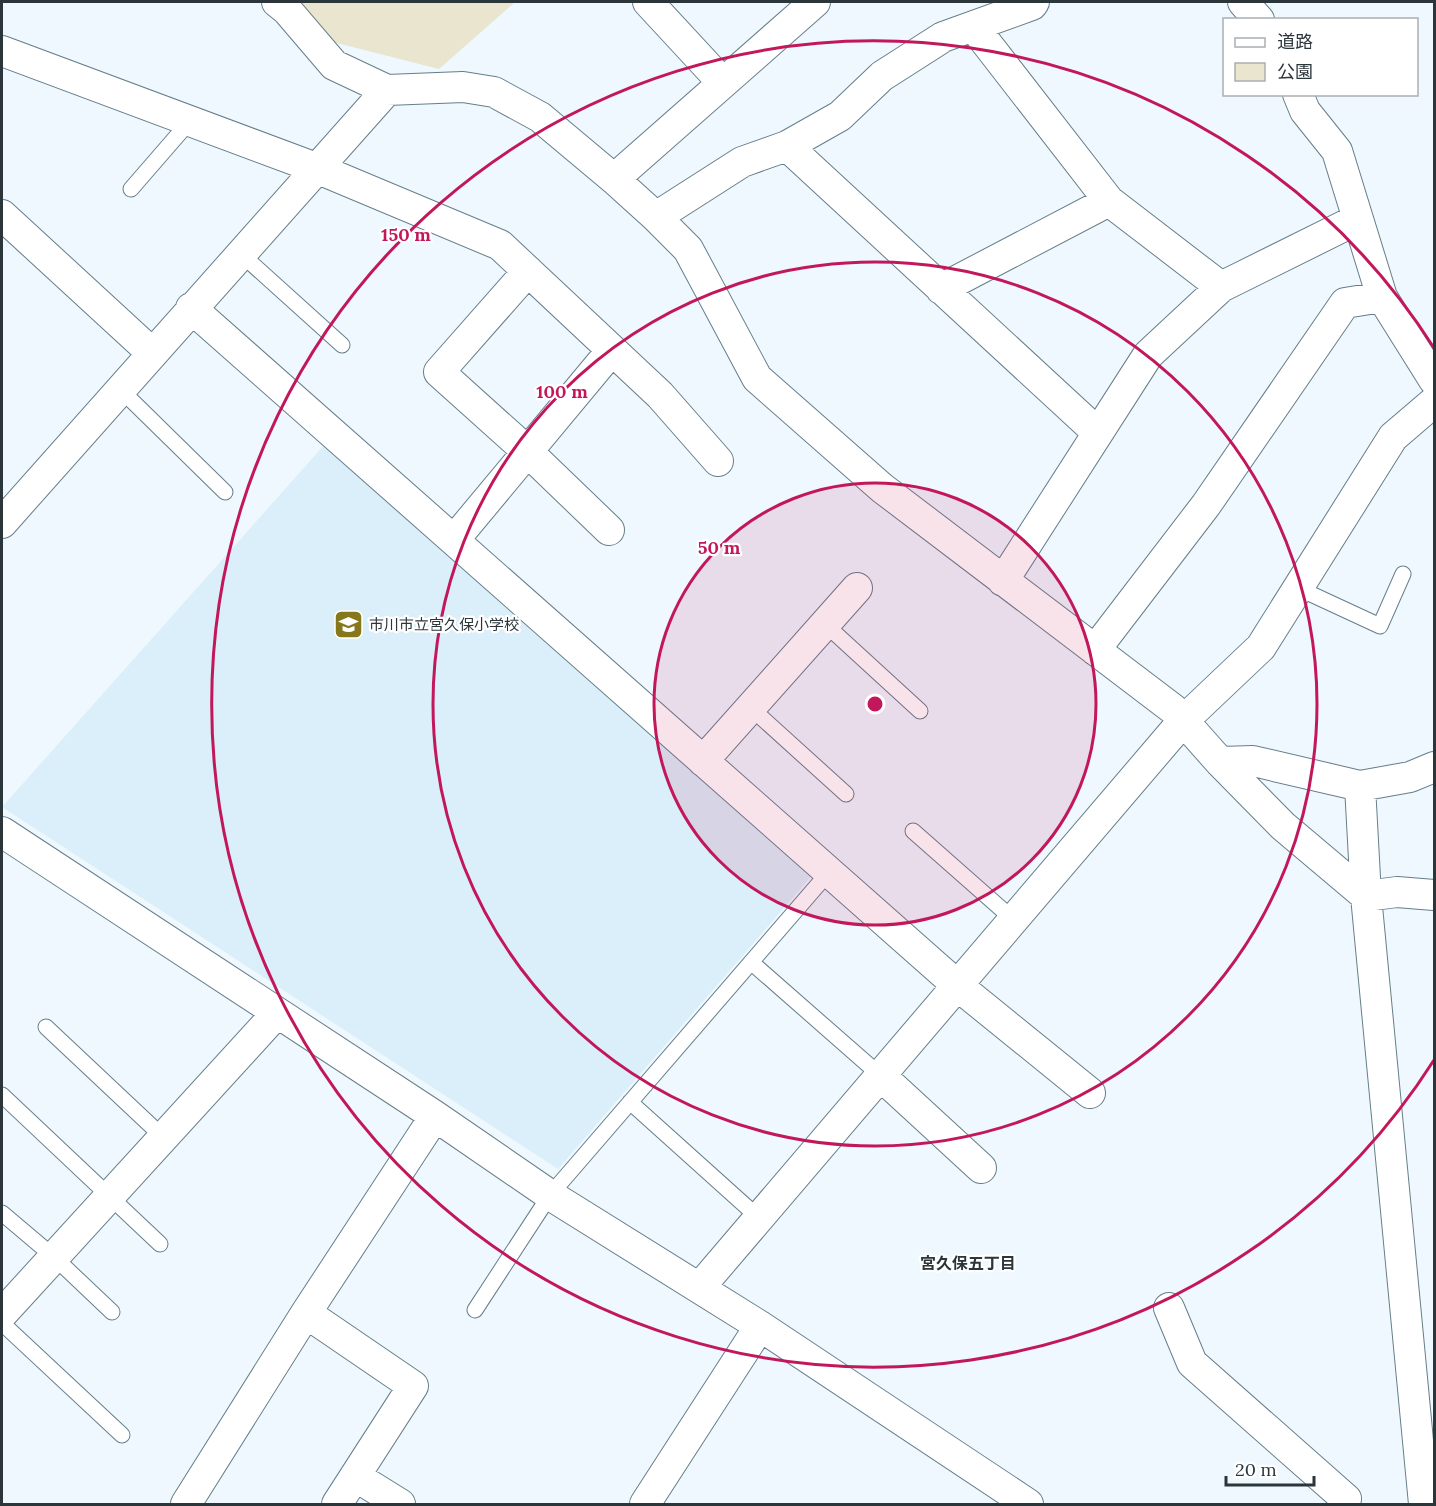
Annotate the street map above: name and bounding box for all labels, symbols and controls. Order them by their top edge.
legend [1223,18,1418,96]
text: 道路 [1277,30,1313,53]
text: 公園 [1277,60,1313,83]
text: 150 m [381,223,431,246]
text: 100 m [536,380,588,403]
text: 50 m [698,536,741,559]
school or university icon: 市川市立宮久保小学校 [332,609,364,641]
place label: 市川市立宮久保小学校 [369,615,519,634]
centre of rings [865,694,885,714]
district label: 宮久保五丁目 [920,1253,1016,1273]
scale bar [1226,1449,1314,1487]
text: 20 m [1235,1458,1277,1481]

